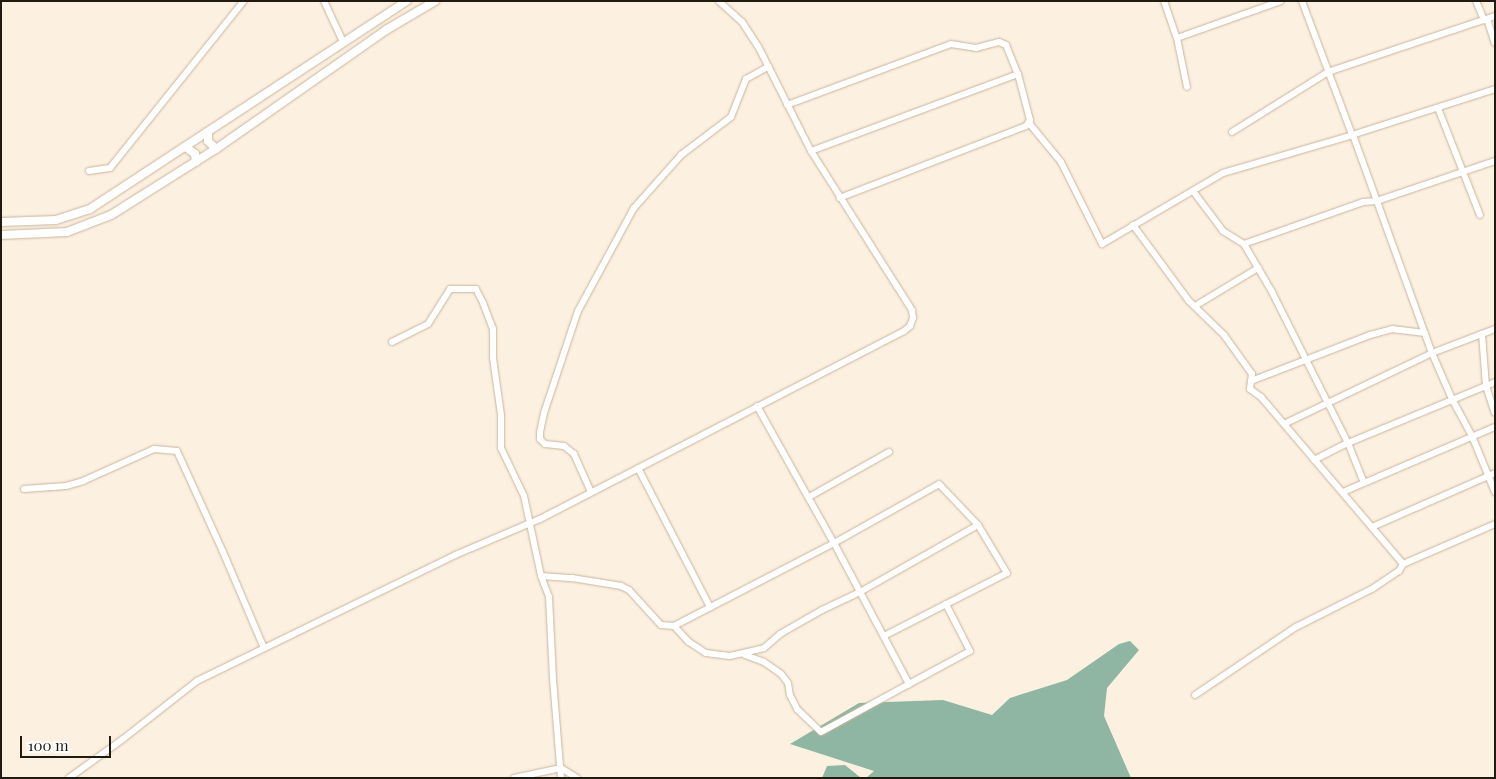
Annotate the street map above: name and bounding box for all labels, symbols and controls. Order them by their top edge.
scale bar [22,726,114,758]
text: 100 m [28,735,69,755]

